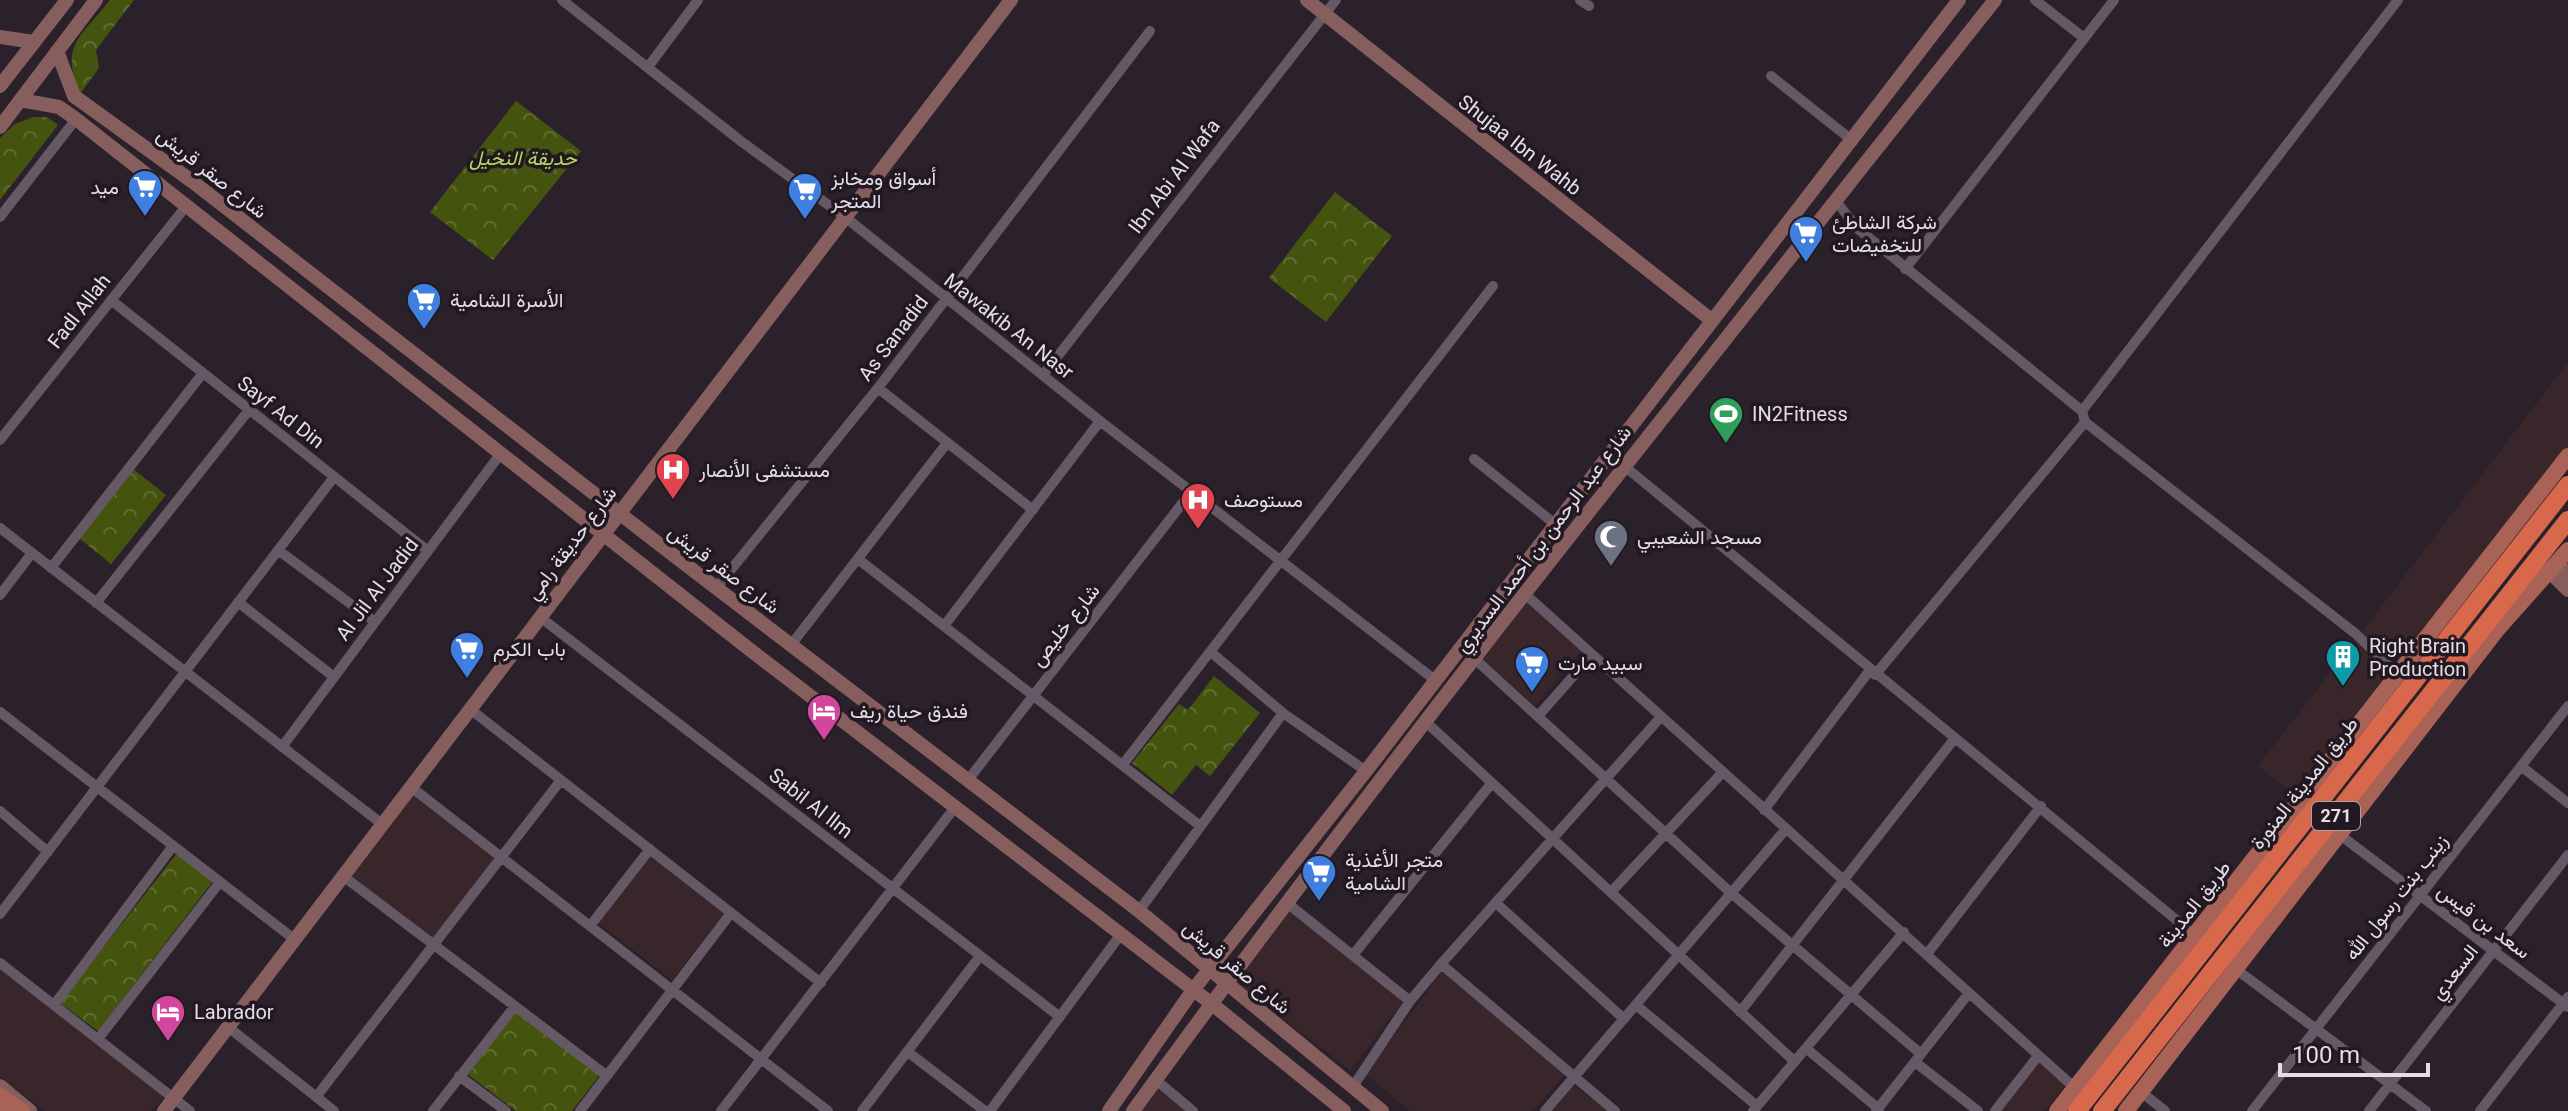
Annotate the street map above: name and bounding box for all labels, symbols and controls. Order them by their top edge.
street label: Shujaa Ibn Wahb [1450,88,1588,205]
street label: Ibn Abi Al Wafa [1122,113,1230,242]
street label: شارع صقر قريش [148,121,273,228]
park label: حديقة النخيل [469,144,578,176]
place label: أسواق ومخابز المتجر [830,164,937,219]
supermarket icon: ميد [126,168,164,218]
supermarket icon: أسواق ومخابز المتجر [786,171,824,221]
place label: ميد [90,173,119,205]
place label: شركة الشاطئ للتخفيضات [1832,208,1937,263]
supermarket icon: شركة الشاطئ للتخفيضات [1787,214,1825,264]
street label: Mawakib An Nasr [936,266,1080,389]
street label: Fadl Allah [41,268,120,357]
supermarket icon: الأسرة الشامية [405,281,443,331]
place label: الأسرة الشامية [450,286,563,318]
street label: As Sanadid [851,289,938,389]
street label: Sayf Ad Din [229,369,330,458]
sports icon: IN2Fitness [1707,395,1745,445]
place label: IN2Fitness [1752,400,1848,432]
street label: شارع عبد الرحمن بن أحمد السديري [1448,420,1641,661]
hospital icon: مستشفى الأنصار [654,451,692,501]
place label: مستشفى الأنصار [698,456,830,488]
street label: شارع حديقة رامي [519,480,626,608]
hospital icon: مستوصف [1179,481,1217,531]
place label: مستوصف [1224,486,1303,518]
street label: شارع صقر قريش [660,518,786,623]
mosque icon: مسجد الشعيبي [1592,518,1630,568]
place label: مسجد الشعيبي [1637,523,1762,555]
street label: Al Jil Al Jadid [329,532,428,649]
street label: شارع خليص [1024,578,1109,675]
supermarket icon: باب الكرم [448,630,486,680]
place label: Right Brain Production [2369,632,2466,687]
place label: باب الكرم [493,635,566,667]
building icon: Right Brain Production [2324,638,2362,688]
supermarket icon: سبيد مارت [1513,644,1551,694]
place label: سبيد مارت [1558,649,1643,681]
hotel icon: فندق حياة ريف [805,692,843,742]
place label: فندق حياة ريف [850,697,968,729]
street label: طريق المدينة المنورة [2243,711,2368,858]
street label: Sabil Al llm [761,761,859,848]
road number: 271 [2312,802,2360,830]
street label: زينب بنت رسول الله [2338,828,2457,969]
place label: متجر الأغذية الشامية [1345,846,1443,901]
supermarket icon: متجر الأغذية الشامية [1300,853,1338,903]
street label: طريق المدينة [2151,855,2240,956]
street label: سعد بن قيس [2429,877,2536,968]
street label: شارع صقر قريش [1174,913,1297,1024]
street label: السعدي [2423,938,2488,1008]
hotel icon: Labrador [149,993,187,1043]
place label: Labrador [194,998,274,1030]
scale bar [2280,1027,2428,1077]
text: 100 m [2292,1038,2360,1076]

